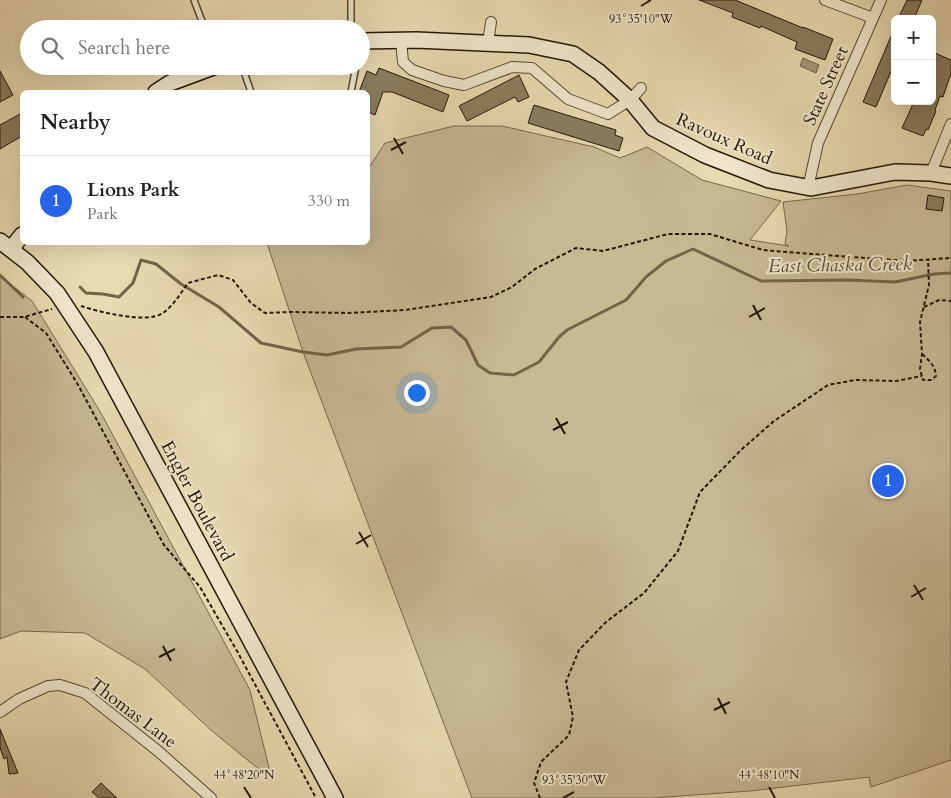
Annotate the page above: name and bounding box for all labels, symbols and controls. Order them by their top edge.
text: 93°35'10"W [609,11,674,27]
map controls [891,15,936,105]
button: + [891,15,936,60]
search box [20,20,370,75]
icon: search [38,34,66,62]
text: Search here [78,35,170,61]
street label: State Street [797,42,855,130]
button: − [891,60,936,105]
street label: Ravoux Road [672,107,776,171]
text: Nearby [40,108,111,137]
text: Lions Park [87,177,180,203]
text: 1 [52,190,60,212]
text: 330 m [308,190,350,212]
text: Park [87,203,118,225]
water label: East Chaska Creek [768,251,913,279]
your location [404,380,430,406]
street label: Engler Boulevard [155,436,239,566]
pin: 1 [872,462,904,500]
street label: Thomas Lane [84,672,182,754]
text: 44°48'20"N [214,767,275,783]
text: 44°48'10"N [739,767,800,783]
text: 93°35'30"W [542,772,607,788]

